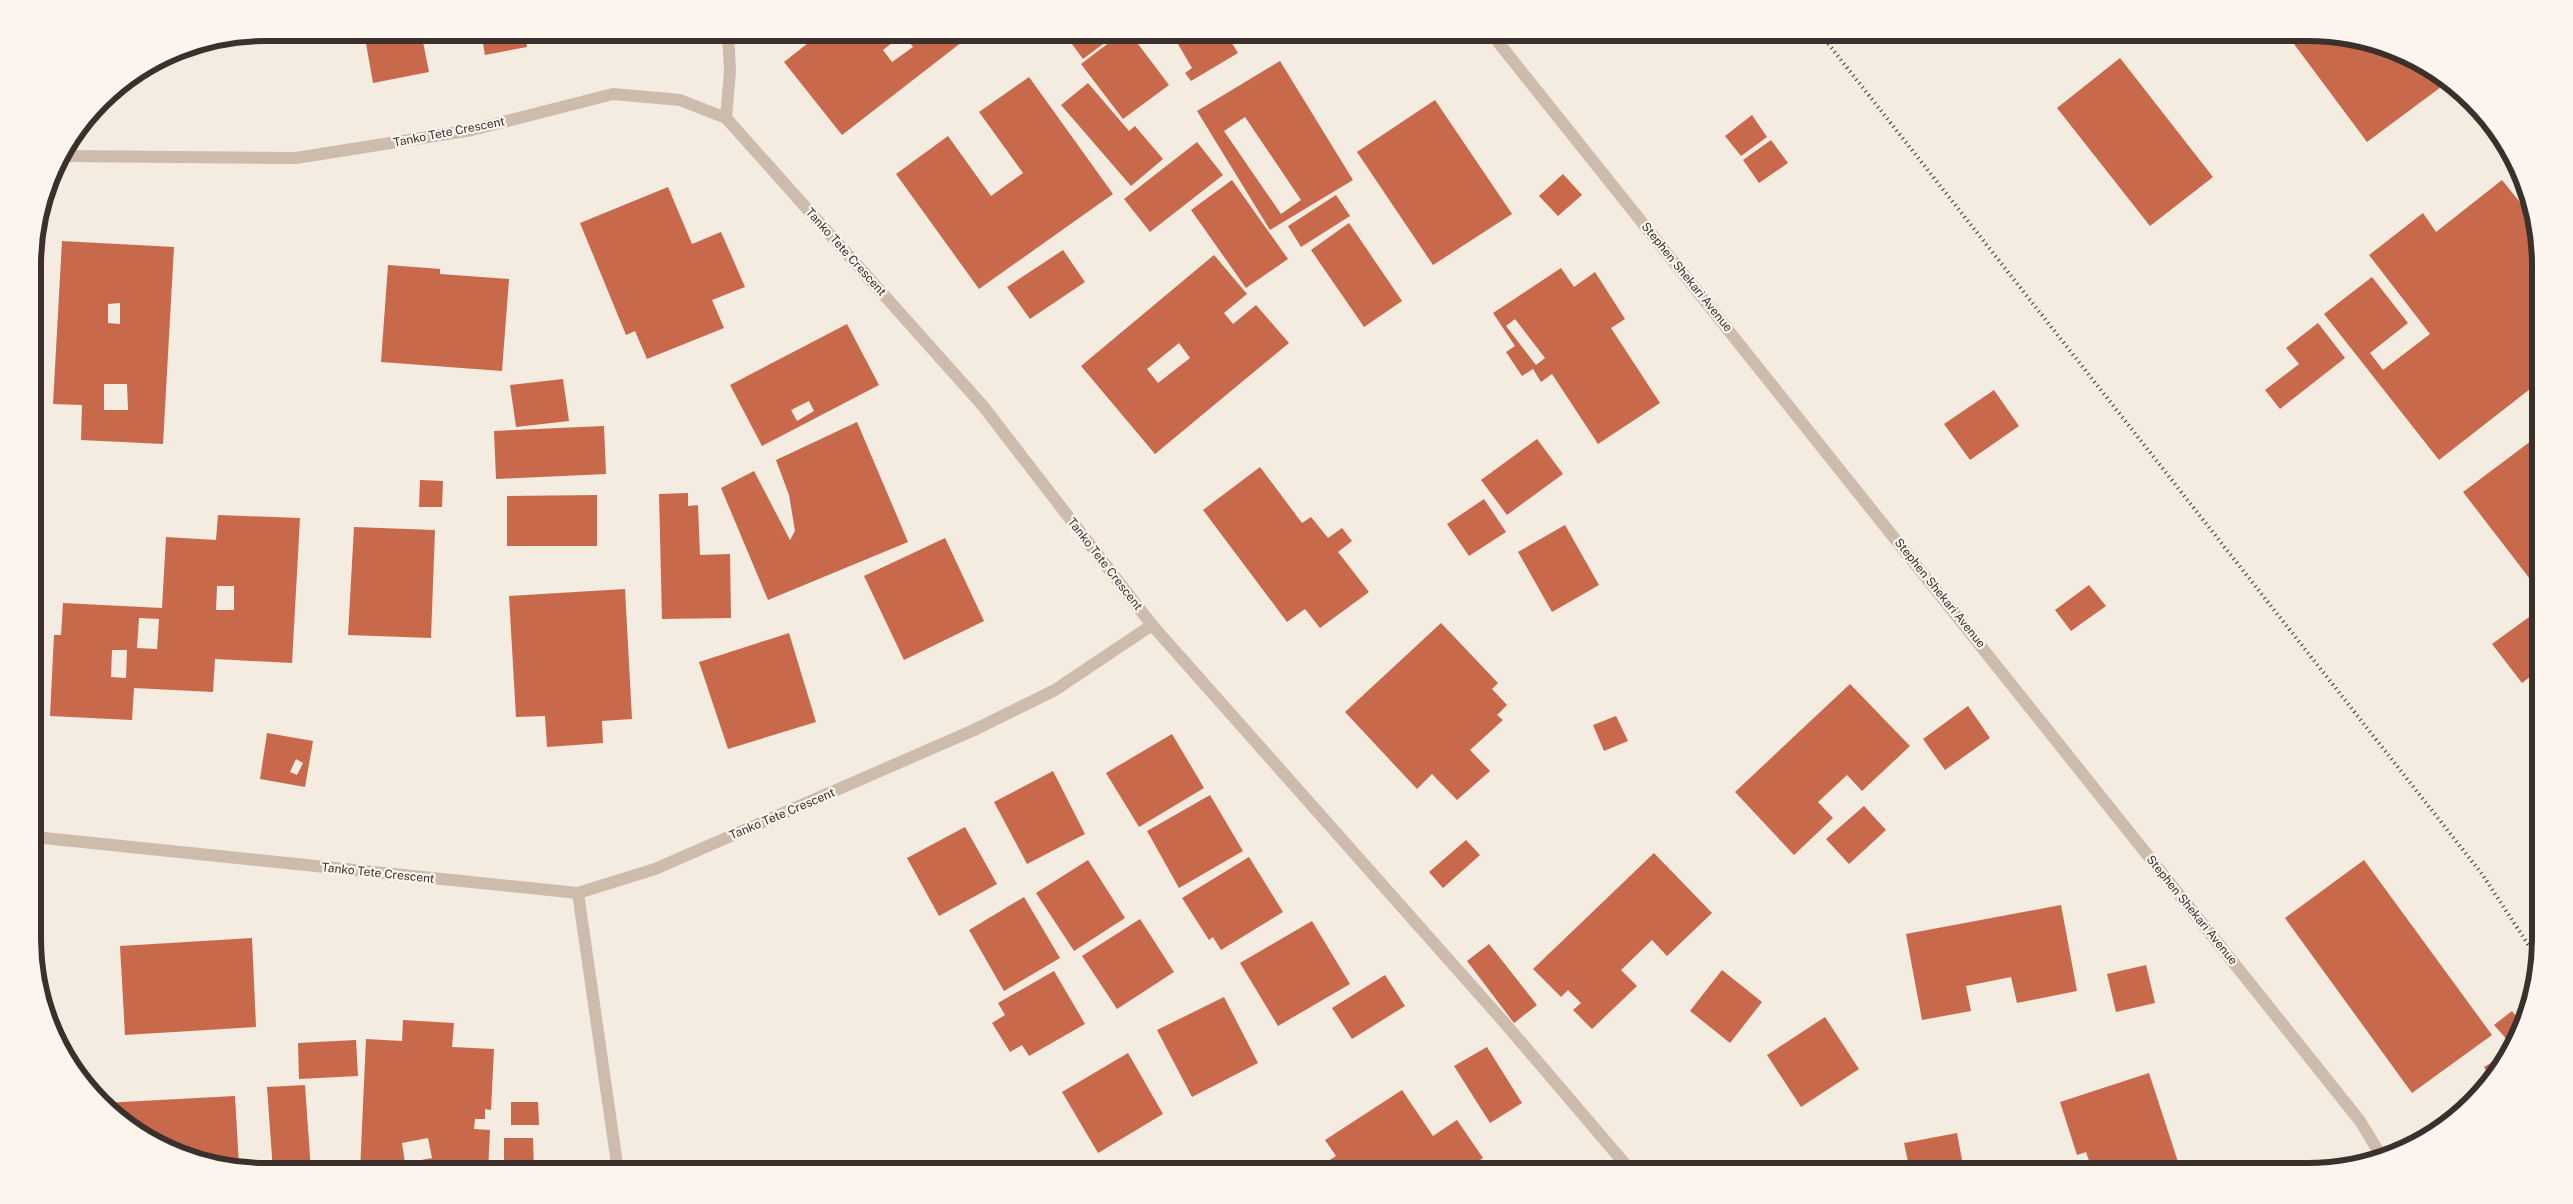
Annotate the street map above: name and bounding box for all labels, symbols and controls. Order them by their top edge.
street label: Tanko Tete Crescent [392,114,506,150]
street label: Tanko Tete Crescent [803,205,889,299]
street label: Stephen Shekari Avenue [1639,220,1736,335]
street label: Tanko Tete Crescent [1065,515,1146,613]
street label: Stephen Shekari Avenue [1892,536,1989,651]
street label: Tanko Tete Crescent [727,785,837,843]
street label: Stephen Shekari Avenue [2144,853,2241,968]
street label: Tanko Tete Crescent [321,860,435,886]

